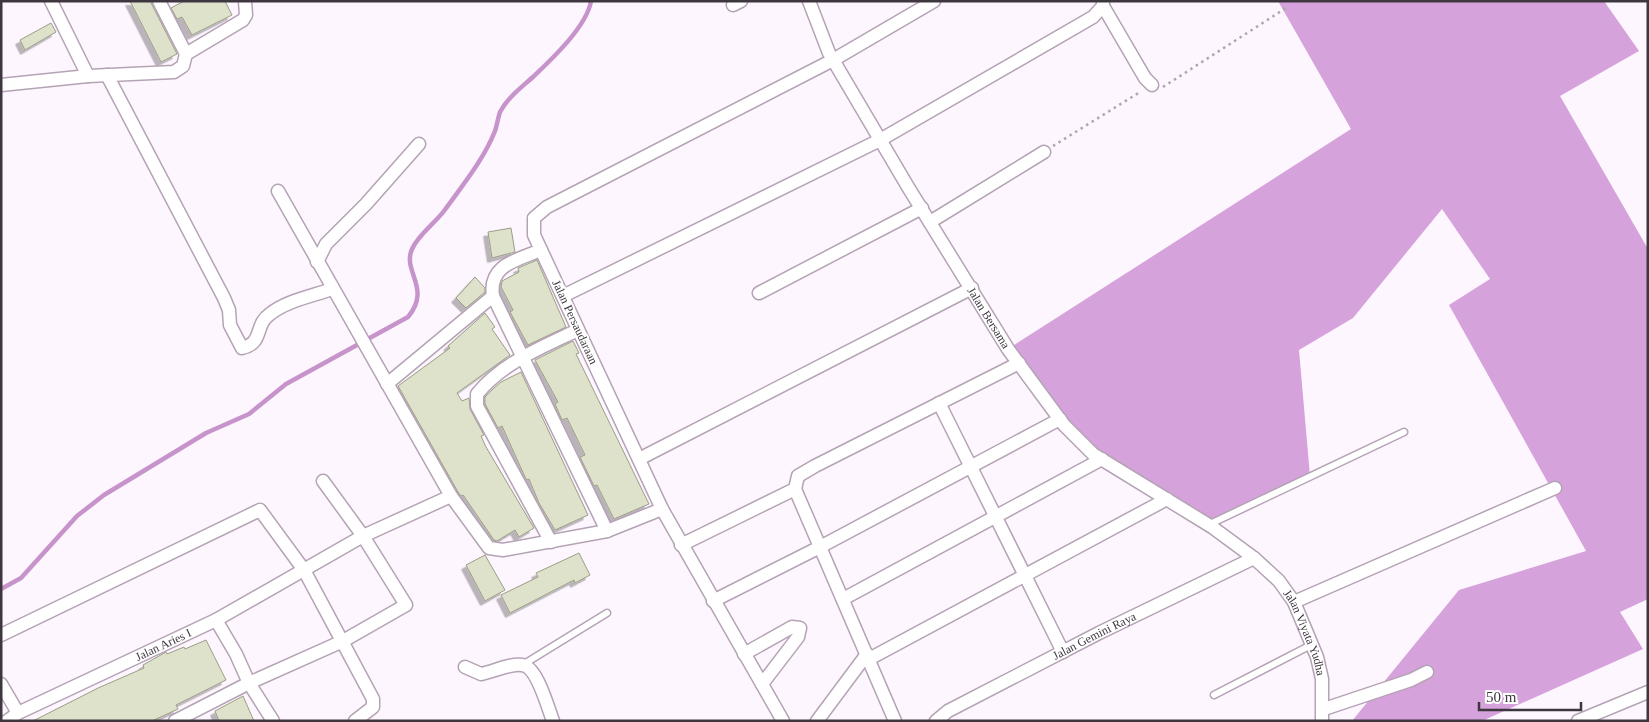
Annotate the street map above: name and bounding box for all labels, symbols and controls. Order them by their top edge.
street label: Jalan Persaudaraan [549,278,601,366]
street label: Jalan Bersama [964,284,1013,352]
street label: Jalan Viyata Yudha [1280,587,1328,677]
street label: Jalan Gemini Raya [1050,609,1139,663]
street label: Jalan Aries I [133,626,193,664]
scale bar [1479,680,1582,712]
text: 50 m [1486,689,1517,705]

